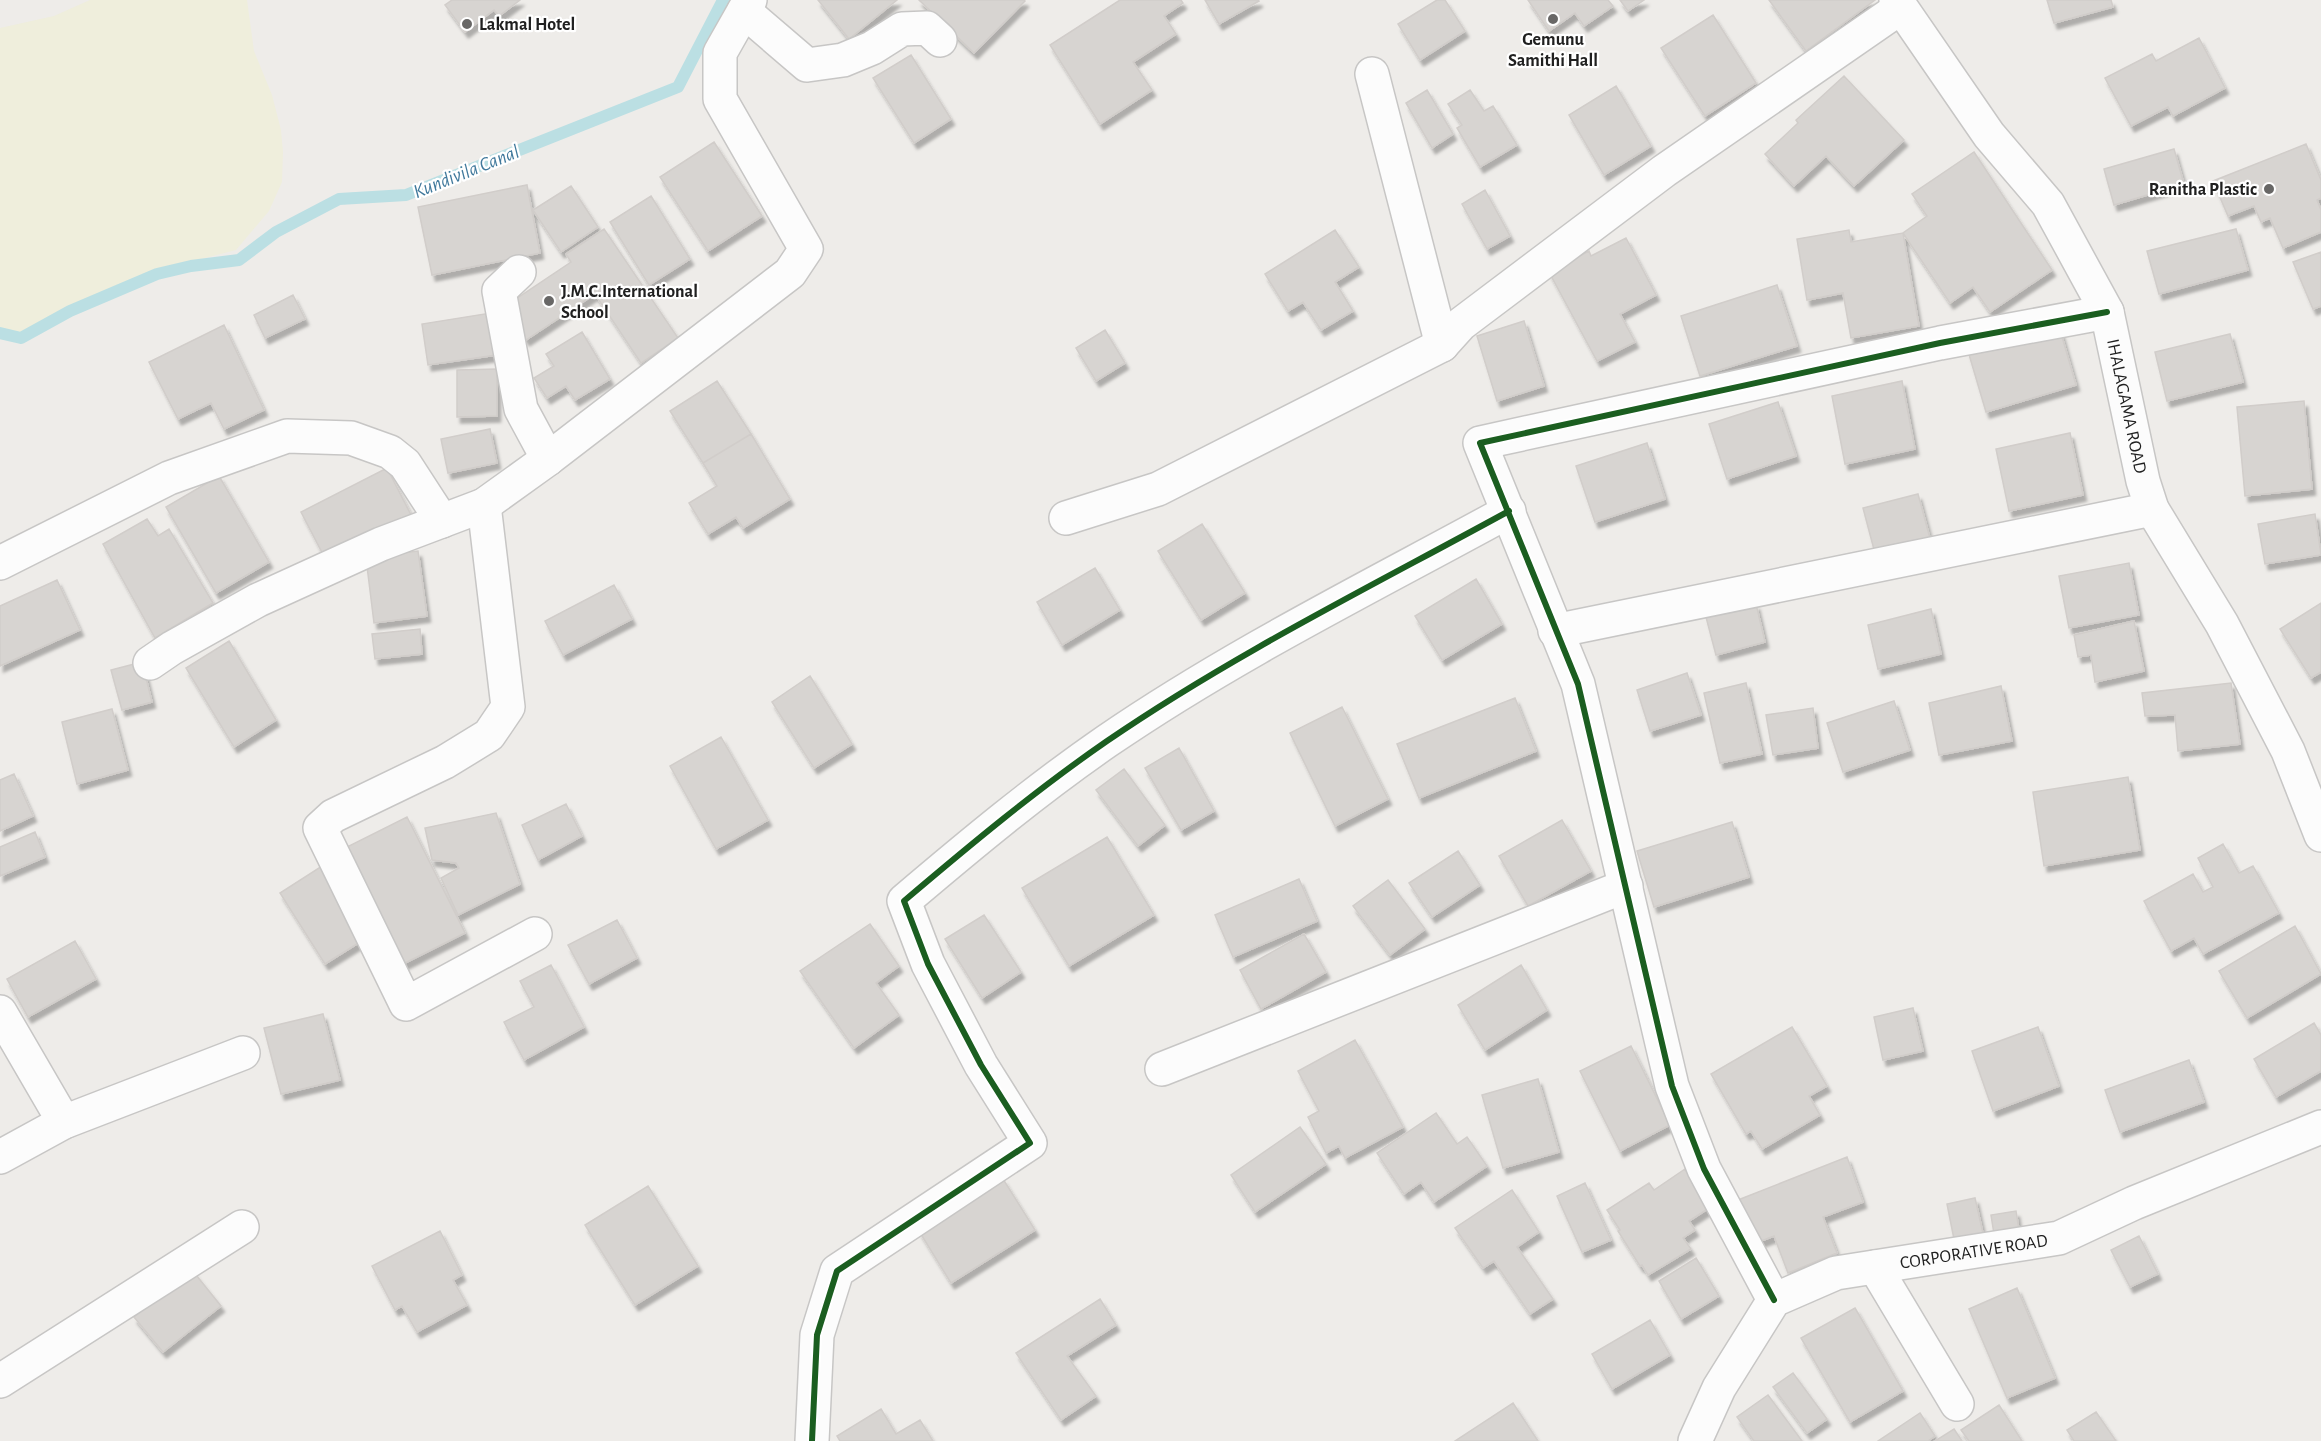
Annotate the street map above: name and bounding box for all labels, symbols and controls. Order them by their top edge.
marker: Gemunu Samithi Hall [1546,12,1560,26]
place label: Lakmal Hotel [479,16,575,34]
marker: Lakmal Hotel [460,17,474,31]
place label: Gemunu Samithi Hall [1508,31,1598,70]
water label: Kundivila Canal [410,142,522,202]
place label: Ranitha Plastic [2149,181,2257,199]
marker: Ranitha Plastic [2262,182,2276,196]
place label: J.M.C.International School [561,283,698,322]
marker: J.M.C.International School [542,294,556,308]
street label: IHALAGAMA ROAD [2103,337,2149,475]
street label: CORPORATIVE ROAD [1899,1232,2049,1273]

